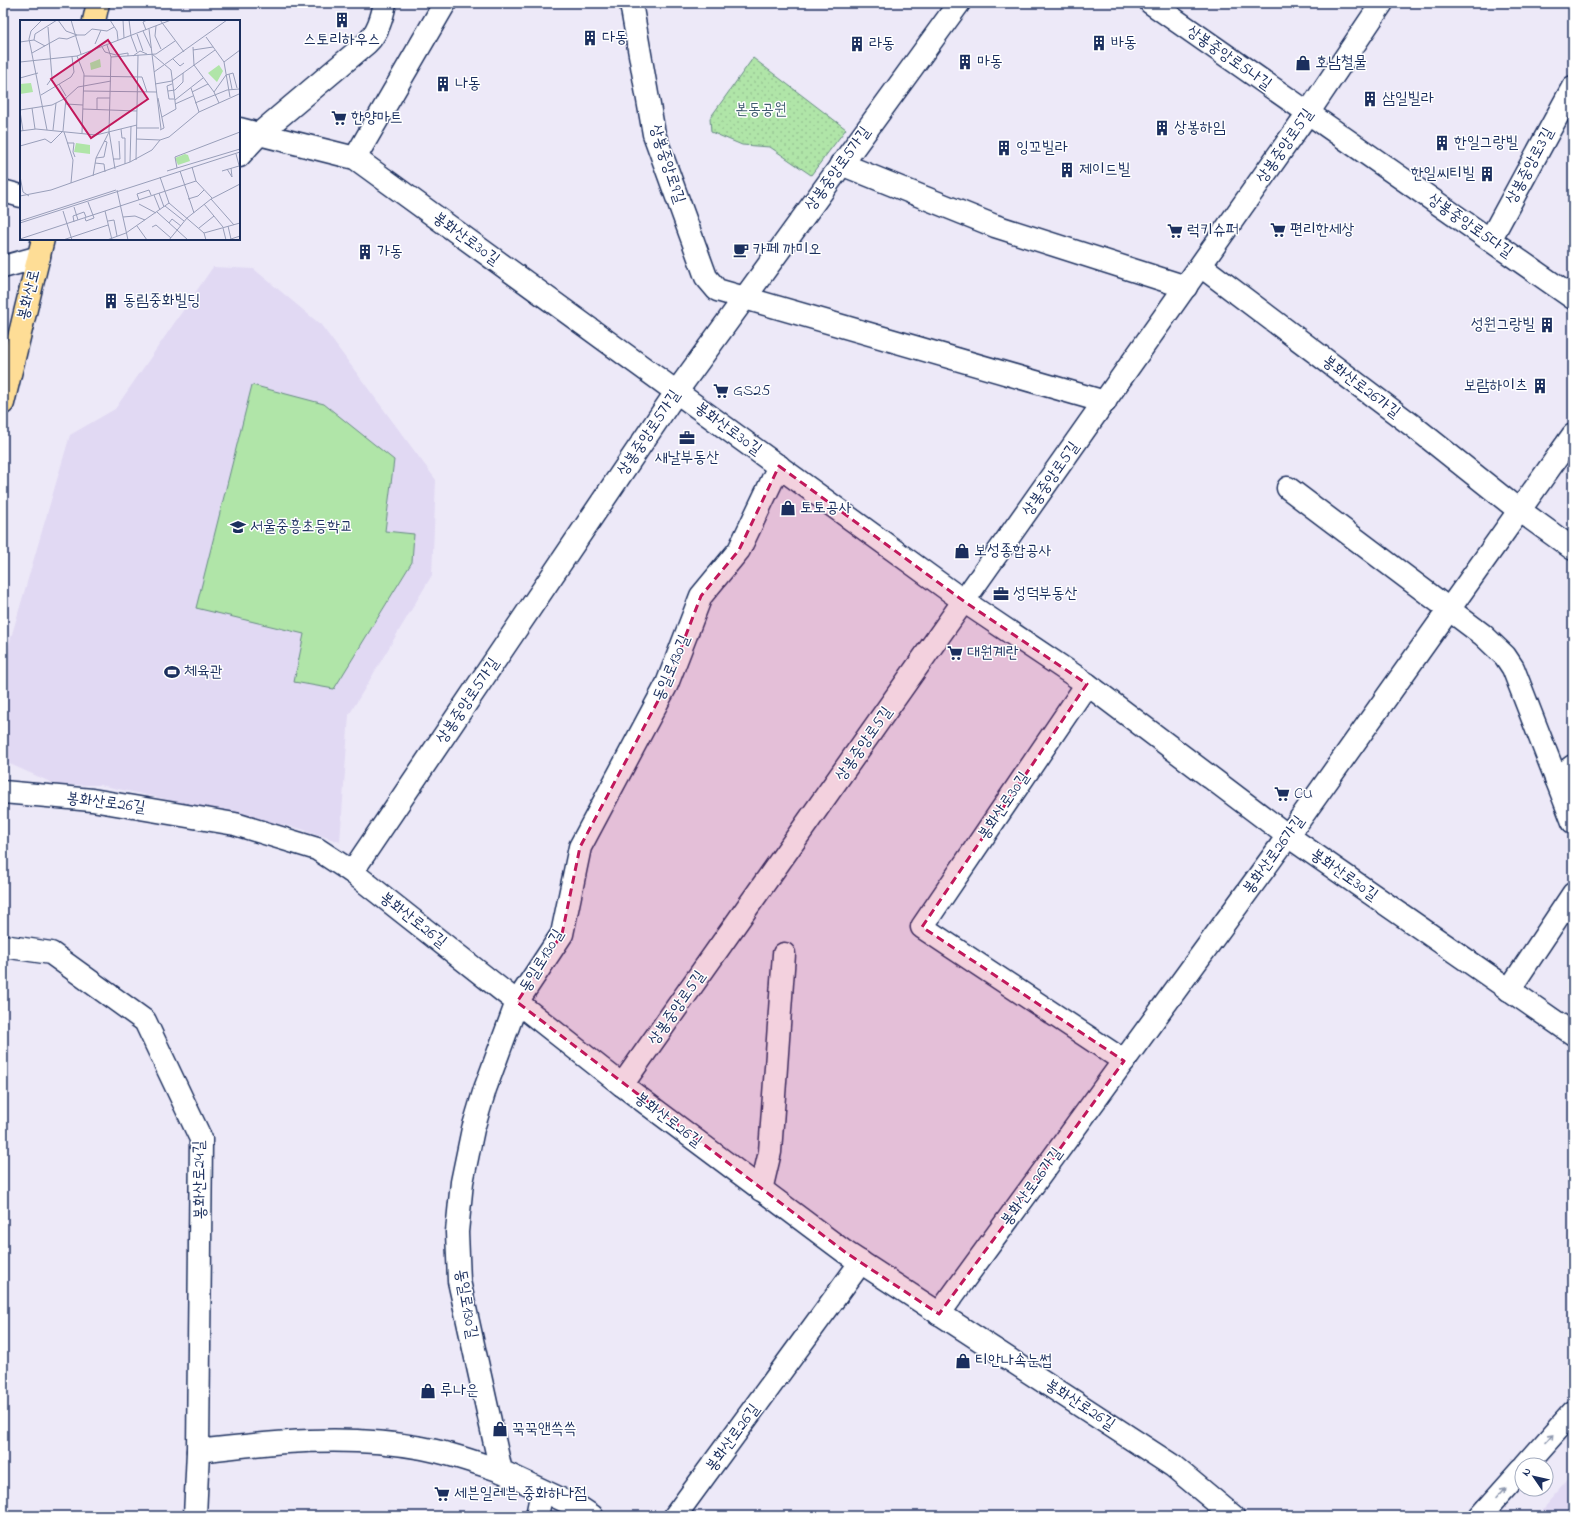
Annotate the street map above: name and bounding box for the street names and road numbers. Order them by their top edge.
street label: 상봉중앙로5나길 [1181,20,1277,96]
street label: 상봉중앙로5길 [1250,104,1320,188]
street label: 상봉중앙로9길 [643,121,691,207]
street label: 상봉중앙로5가길 [799,122,877,216]
street label: 상봉중앙로3길 [1500,123,1560,209]
street label: 상봉중앙로5다길 [1422,188,1518,264]
street label: 봉화산로30길 [427,206,505,272]
street label: 봉화산로 [11,267,47,323]
street label: 봉화산로26가길 [1317,350,1405,424]
street label: 상봉중앙로5가길 [611,385,687,481]
street label: 봉화산로30길 [689,396,767,462]
street label: 상봉중앙로5길 [1016,437,1086,521]
street label: 동일로130길 [647,631,697,705]
street label: 상봉중앙로5가길 [430,653,506,749]
street label: 상봉중앙로5길 [829,702,899,786]
street label: 봉화산로30길 [972,767,1036,845]
street label: 봉화산로26길 [65,786,147,820]
street label: 봉화산로26가길 [1237,811,1311,899]
street label: 봉화산로30길 [1305,843,1383,907]
street label: 봉화산로26길 [374,886,452,954]
street label: 동일로130길 [514,925,570,997]
street label: 상봉중앙로5길 [642,966,712,1050]
street label: 봉화산로26길 [629,1087,707,1154]
street label: 봉화산로24길 [187,1140,213,1220]
street label: 봉화산로26가길 [995,1143,1069,1231]
street label: 동일로130길 [448,1267,484,1341]
street label: 봉화산로26길 [1040,1373,1120,1437]
street label: 봉화산로26길 [700,1399,766,1477]

